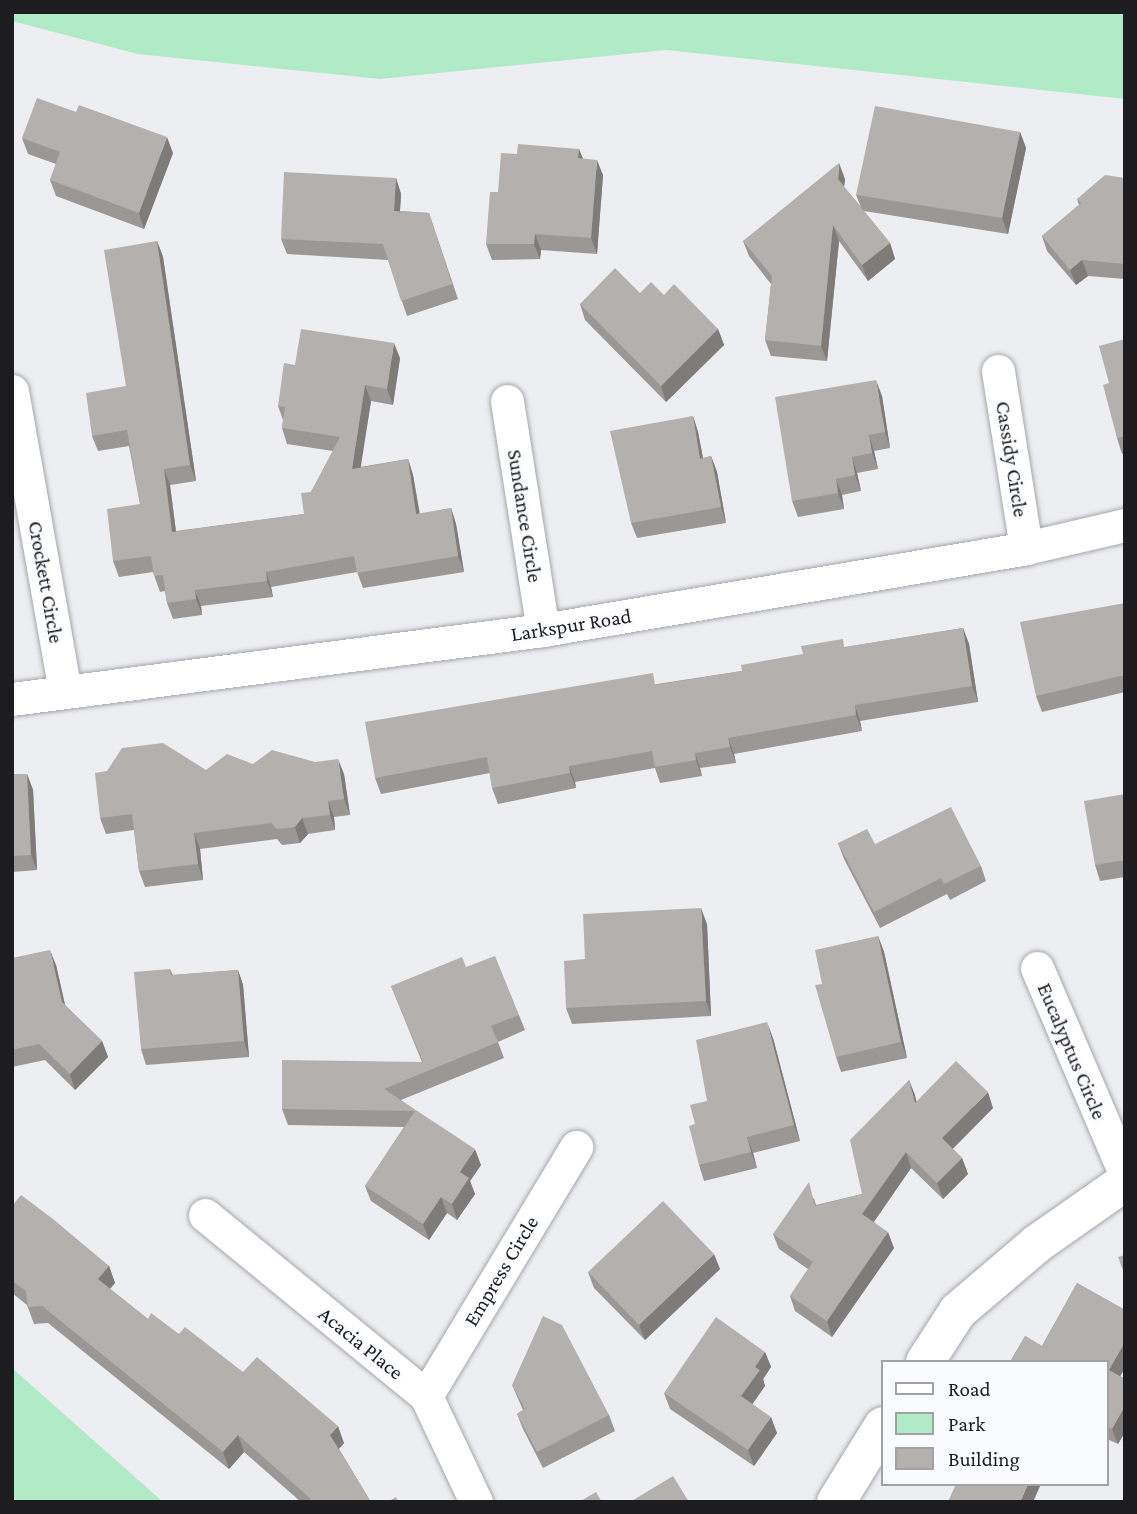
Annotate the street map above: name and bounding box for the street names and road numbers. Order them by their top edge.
street label: Cassidy Circle [990,399,1034,519]
street label: Sundance Circle [502,448,548,584]
street label: Crockett Circle [23,519,69,645]
street label: Larkspur Road [509,603,633,647]
street label: Eucalyptus Circle [1032,979,1112,1123]
street label: Empress Circle [458,1211,544,1331]
street label: Acacia Place [313,1301,409,1385]

